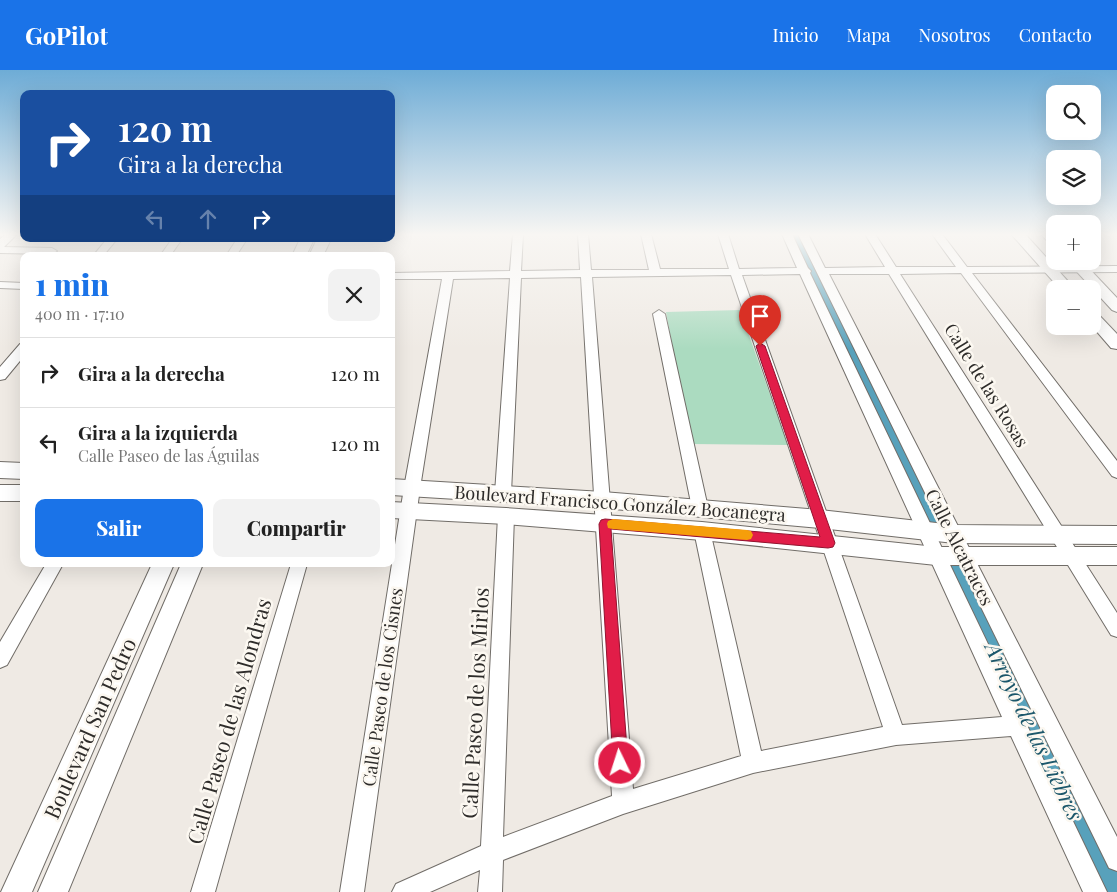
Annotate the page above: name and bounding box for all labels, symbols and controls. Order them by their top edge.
text: GoPilot [25,19,108,51]
text: Inicio [773,23,819,47]
text: Mapa [847,23,891,47]
text: Nosotros [919,23,991,47]
text: Contacto [1019,23,1092,47]
map controls [1046,85,1101,335]
button: search [1046,85,1101,140]
text: 120 m [118,104,212,151]
icon: right [35,110,100,175]
text: Gira a la derecha [118,149,283,179]
button: layers [1046,150,1101,205]
icon: left [141,205,169,233]
icon: ahead [194,205,222,233]
icon: right [247,205,275,233]
button: + [1046,215,1101,270]
text: 1 min [35,264,109,304]
button: close [328,269,380,321]
button: − [1046,280,1101,335]
pin [739,295,781,346]
icon: arrive [746,302,774,330]
text: 400 m · 17:10 [35,303,125,324]
street label: Calle de las Rosas [939,319,1035,451]
icon: right [35,359,63,387]
text: Gira a la derecha [78,360,225,386]
text: 120 m [331,360,380,386]
text: Gira a la izquierda [78,419,238,445]
icon: left [35,429,63,457]
text: 120 m [331,430,380,456]
text: Calle Paseo de las Águilas [78,445,260,466]
street label: Boulevard Francisco González Bocanegra [454,479,786,527]
street label: Calle Alcatraces [920,485,1000,609]
button: Salir [35,499,203,557]
button: Compartir [213,499,380,557]
street label: Calle Paseo de los Cisnes [356,586,408,788]
street label: Calle Paseo de los Mirlos [454,587,494,819]
street label: Calle Paseo de las Alondras [180,595,276,847]
street label: Boulevard San Pedro [37,633,141,823]
water label: Arroyo de las Liebres [978,635,1092,826]
position arrow [593,736,645,788]

